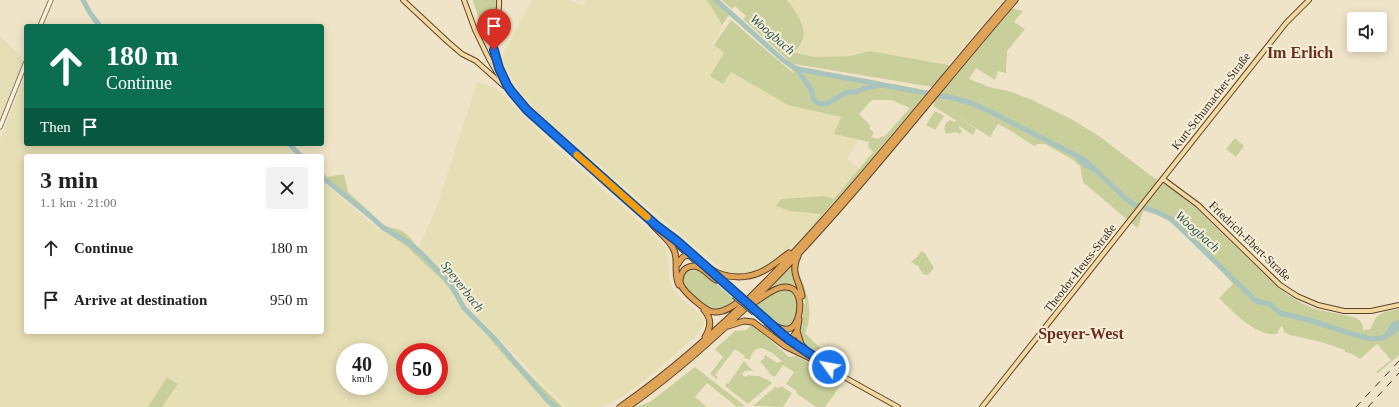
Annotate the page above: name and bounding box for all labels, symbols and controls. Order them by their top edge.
pin [477,9,511,50]
water label: Woogbach [747,11,798,58]
map controls [1347,12,1387,52]
button: sound [1347,12,1387,52]
icon: arrive [483,15,505,37]
icon: ahead [40,40,92,92]
text: 180 m [106,40,178,71]
district label: Im Erlich [1267,44,1333,61]
street label: Kurt-Schumacher-Straße [1169,50,1253,152]
text: Continue [106,73,172,93]
icon: arrive [79,116,101,138]
text: Then [40,119,71,135]
text: 3 min [40,167,98,193]
button: close [266,167,308,209]
text: 1.1 km · 21:00 [40,195,117,210]
street label: Friedrich-Ebert-Straße [1206,198,1294,284]
water label: Woogbach [1172,208,1223,255]
street label: Theodor-Heuss-Straße [1041,221,1119,315]
icon: ahead [40,237,62,259]
text: Continue [74,240,133,256]
text: 180 m [270,240,308,256]
water label: Speyerbach [438,258,487,315]
icon: arrive [40,289,62,311]
text: Arrive at destination [74,292,207,308]
text: 950 m [270,292,308,308]
district label: Speyer-West [1038,325,1124,343]
speed limit sign: 50 [396,343,448,395]
position arrow [808,346,850,388]
text: 40 [352,353,372,375]
text: km/h [352,373,372,384]

